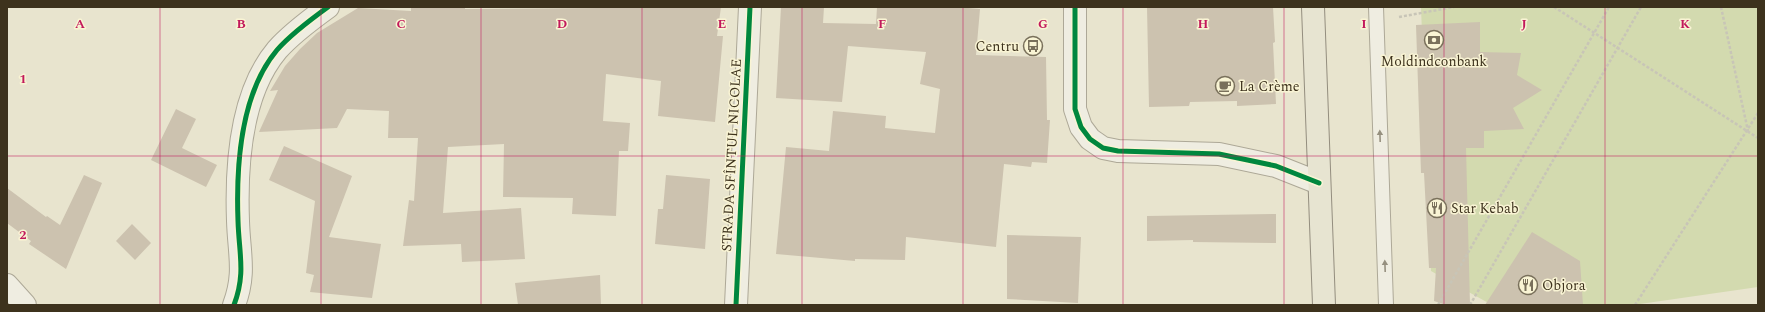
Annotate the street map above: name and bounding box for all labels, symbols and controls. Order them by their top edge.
text: A [75,14,85,34]
text: B [236,14,246,34]
text: C [396,14,406,34]
text: D [557,14,567,34]
text: E [718,14,727,34]
text: F [878,14,886,34]
text: G [1038,14,1048,34]
text: H [1198,14,1209,34]
text: I [1361,14,1367,34]
text: J [1521,14,1527,34]
text: K [1680,14,1690,34]
bank icon: Moldindconbank [1423,29,1445,51]
bus stop icon: Centru [1022,35,1044,57]
place label: Centru [975,36,1019,57]
place label: Moldindconbank [1381,51,1487,72]
street label: STRADA SFÎNTUL NICOLAE [716,58,747,252]
text: 1 [19,69,27,89]
cafe icon: La Crème [1214,75,1236,97]
place label: La Crème [1239,76,1300,97]
one-way arrow [1377,129,1383,142]
restaurant icon: Star Kebab [1426,197,1448,219]
place label: Star Kebab [1451,198,1519,219]
text: 2 [19,225,27,245]
one-way arrow [1382,259,1388,272]
restaurant icon: Objora [1517,274,1539,296]
place label: Objora [1542,275,1586,296]

